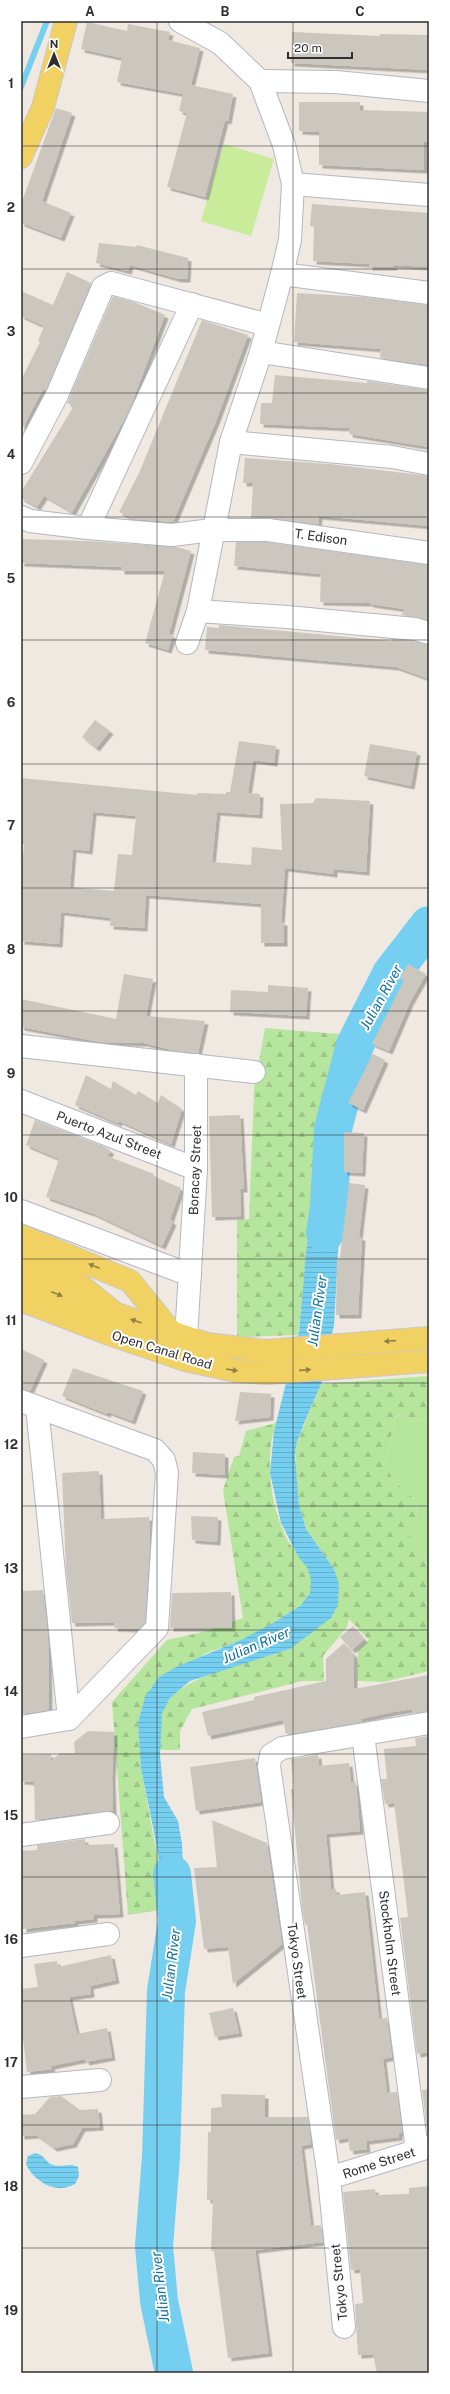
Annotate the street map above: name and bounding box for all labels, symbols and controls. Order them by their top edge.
text: A [85,4,95,19]
text: B [221,4,230,19]
text: C [355,4,365,19]
north arrow [34,34,74,74]
scale bar [288,34,352,60]
text: N [50,38,58,50]
text: 20 m [294,41,322,55]
text: 1 [8,76,14,91]
text: 2 [7,200,15,215]
text: 3 [7,324,16,339]
text: 4 [7,447,16,462]
street label: T. Edison [294,526,348,548]
text: 5 [7,571,16,586]
text: 6 [7,695,16,710]
text: 7 [7,818,15,833]
text: 8 [7,942,16,957]
water label: Julian River [357,961,406,1032]
text: 9 [7,1066,15,1081]
street label: Puerto Azul Street [54,1108,164,1162]
street label: Boracay Street [186,1125,204,1215]
text: 10 [4,1190,18,1205]
one-way arrow [87,1263,99,1269]
water label: Julian River [304,1274,330,1347]
one-way arrow [52,1291,64,1297]
text: 11 [5,1313,17,1328]
one-way arrow [130,1318,142,1324]
street label: Open Canal Road [110,1328,214,1372]
one-way arrow [384,1338,396,1345]
one-way arrow [226,1367,239,1373]
one-way arrow [299,1367,311,1374]
text: 12 [4,1437,18,1452]
text: 13 [4,1561,18,1576]
water label: Julian River [220,1623,293,1666]
text: 14 [4,1684,19,1699]
text: 15 [4,1808,18,1823]
street label: Stockholm Street [376,1889,404,1997]
street label: Tokyo Street [284,1922,310,2000]
water label: Julian River [159,1927,183,2000]
text: 16 [4,1932,18,1947]
text: 17 [4,2055,18,2070]
street label: Rome Street [341,2144,417,2182]
text: 18 [4,2179,18,2194]
street label: Tokyo Street [328,2243,350,2321]
water label: Julian River [148,2250,172,2323]
text: 19 [4,2303,18,2318]

